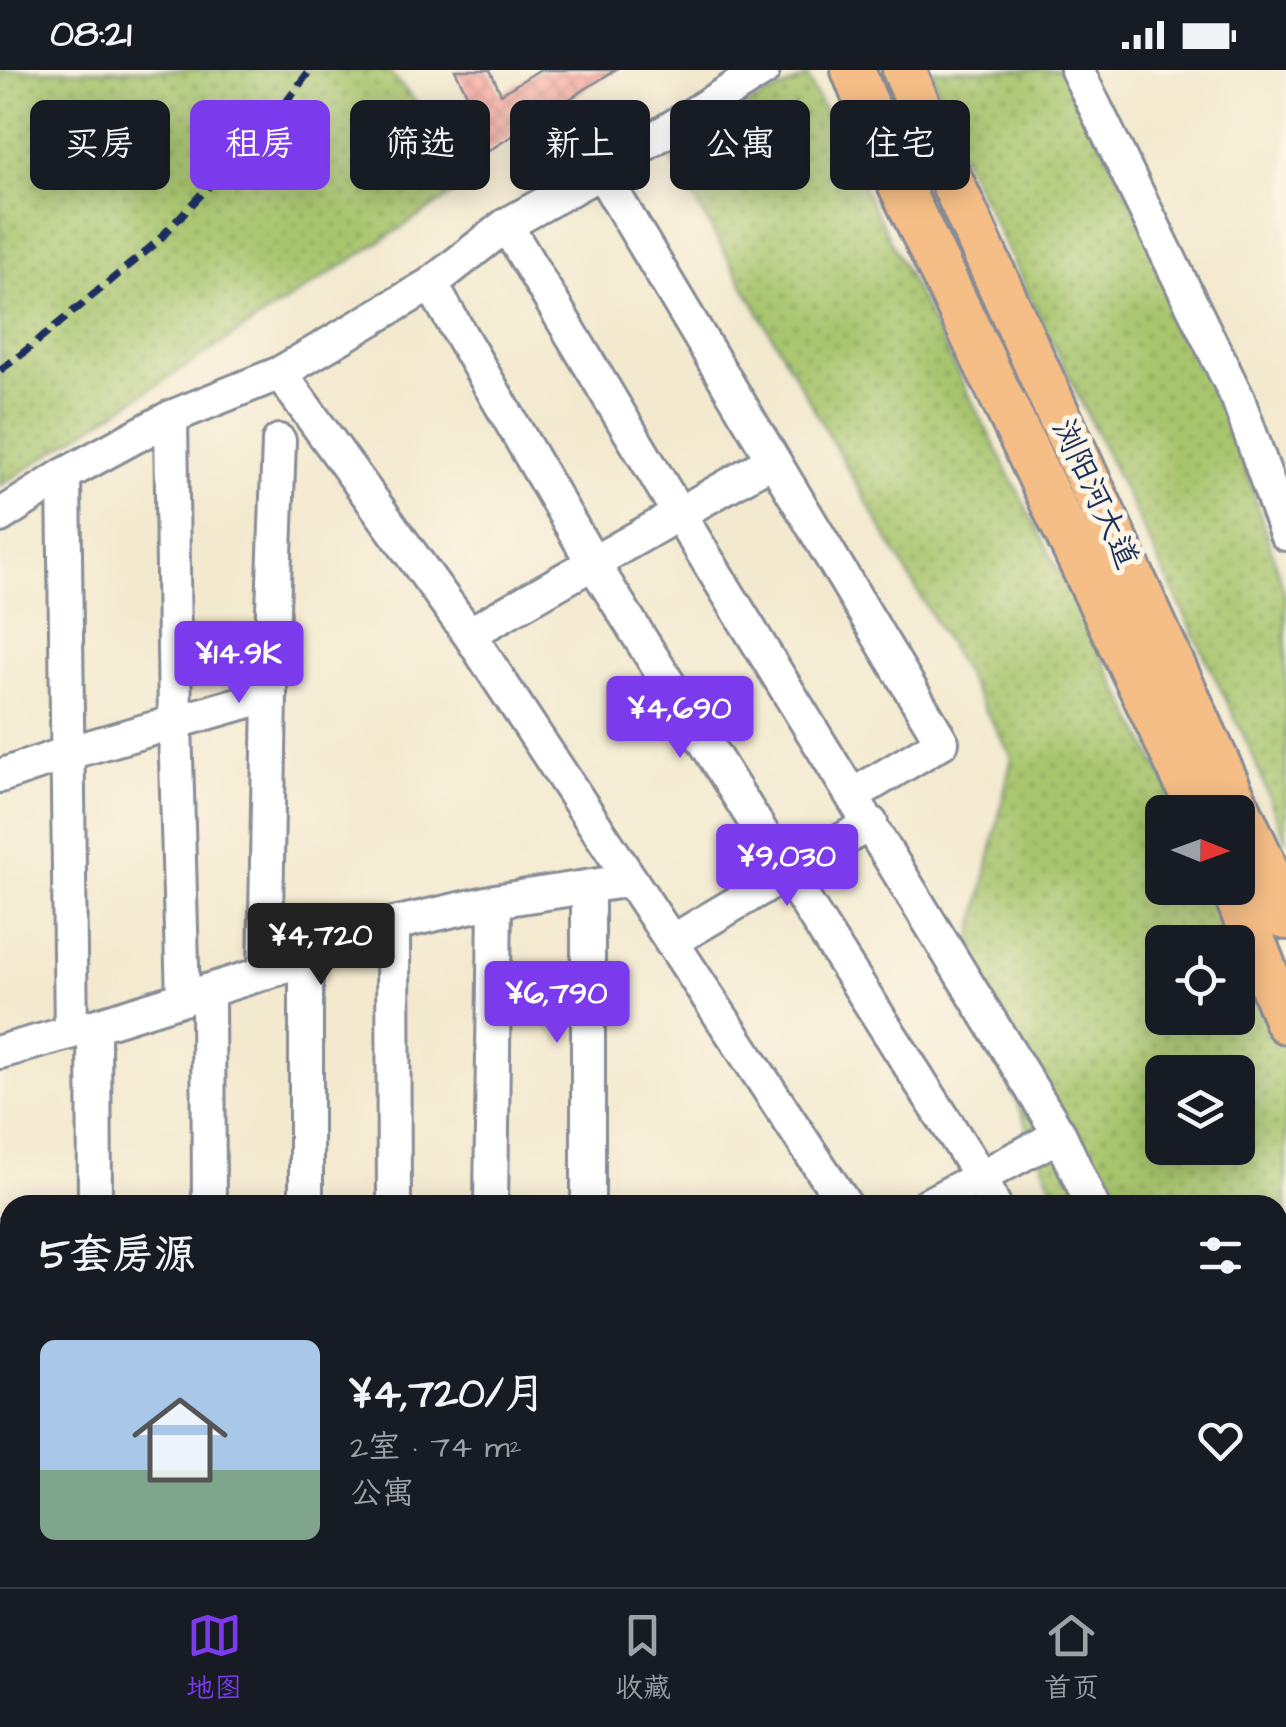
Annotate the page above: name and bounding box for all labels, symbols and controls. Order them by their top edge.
text: 08:21 [50,9,132,61]
chip: 买房 [30,100,170,190]
chip: 租房 [190,100,330,190]
chip: 筛选 [350,100,490,190]
chip: 新上 [510,100,650,190]
chip: 公寓 [670,100,810,190]
chip: 住宅 [830,100,970,190]
street label: 浏阳河大道 [1041,412,1149,576]
pin: ¥14.9K [158,621,320,706]
text: ¥14.9K [196,631,282,676]
pin: ¥4,690 [599,676,761,761]
text: ¥4,690 [628,686,732,731]
north arrow [1145,795,1255,905]
map controls [1145,795,1255,1165]
pin: ¥9,030 [706,824,868,909]
text: ¥9,030 [738,834,836,879]
pin: ¥4,720 [240,903,402,988]
text: ¥4,720 [270,913,372,958]
button: locate [1145,925,1255,1035]
pin: ¥6,790 [476,961,638,1046]
text: ¥6,790 [507,971,607,1016]
button: layers [1145,1055,1255,1165]
text: 5套房源 [40,1227,196,1285]
icon: filters [1193,1228,1248,1283]
text: ¥4,720/月 [350,1366,546,1424]
icon: home [120,1380,240,1500]
icon: heart [1193,1413,1248,1468]
text: 2室 · 74 m² [350,1425,522,1470]
text: 公寓 [350,1471,414,1516]
tab: 地图 [186,1608,242,1708]
tab: 收藏 [615,1608,671,1708]
tab: 首页 [1044,1608,1100,1708]

